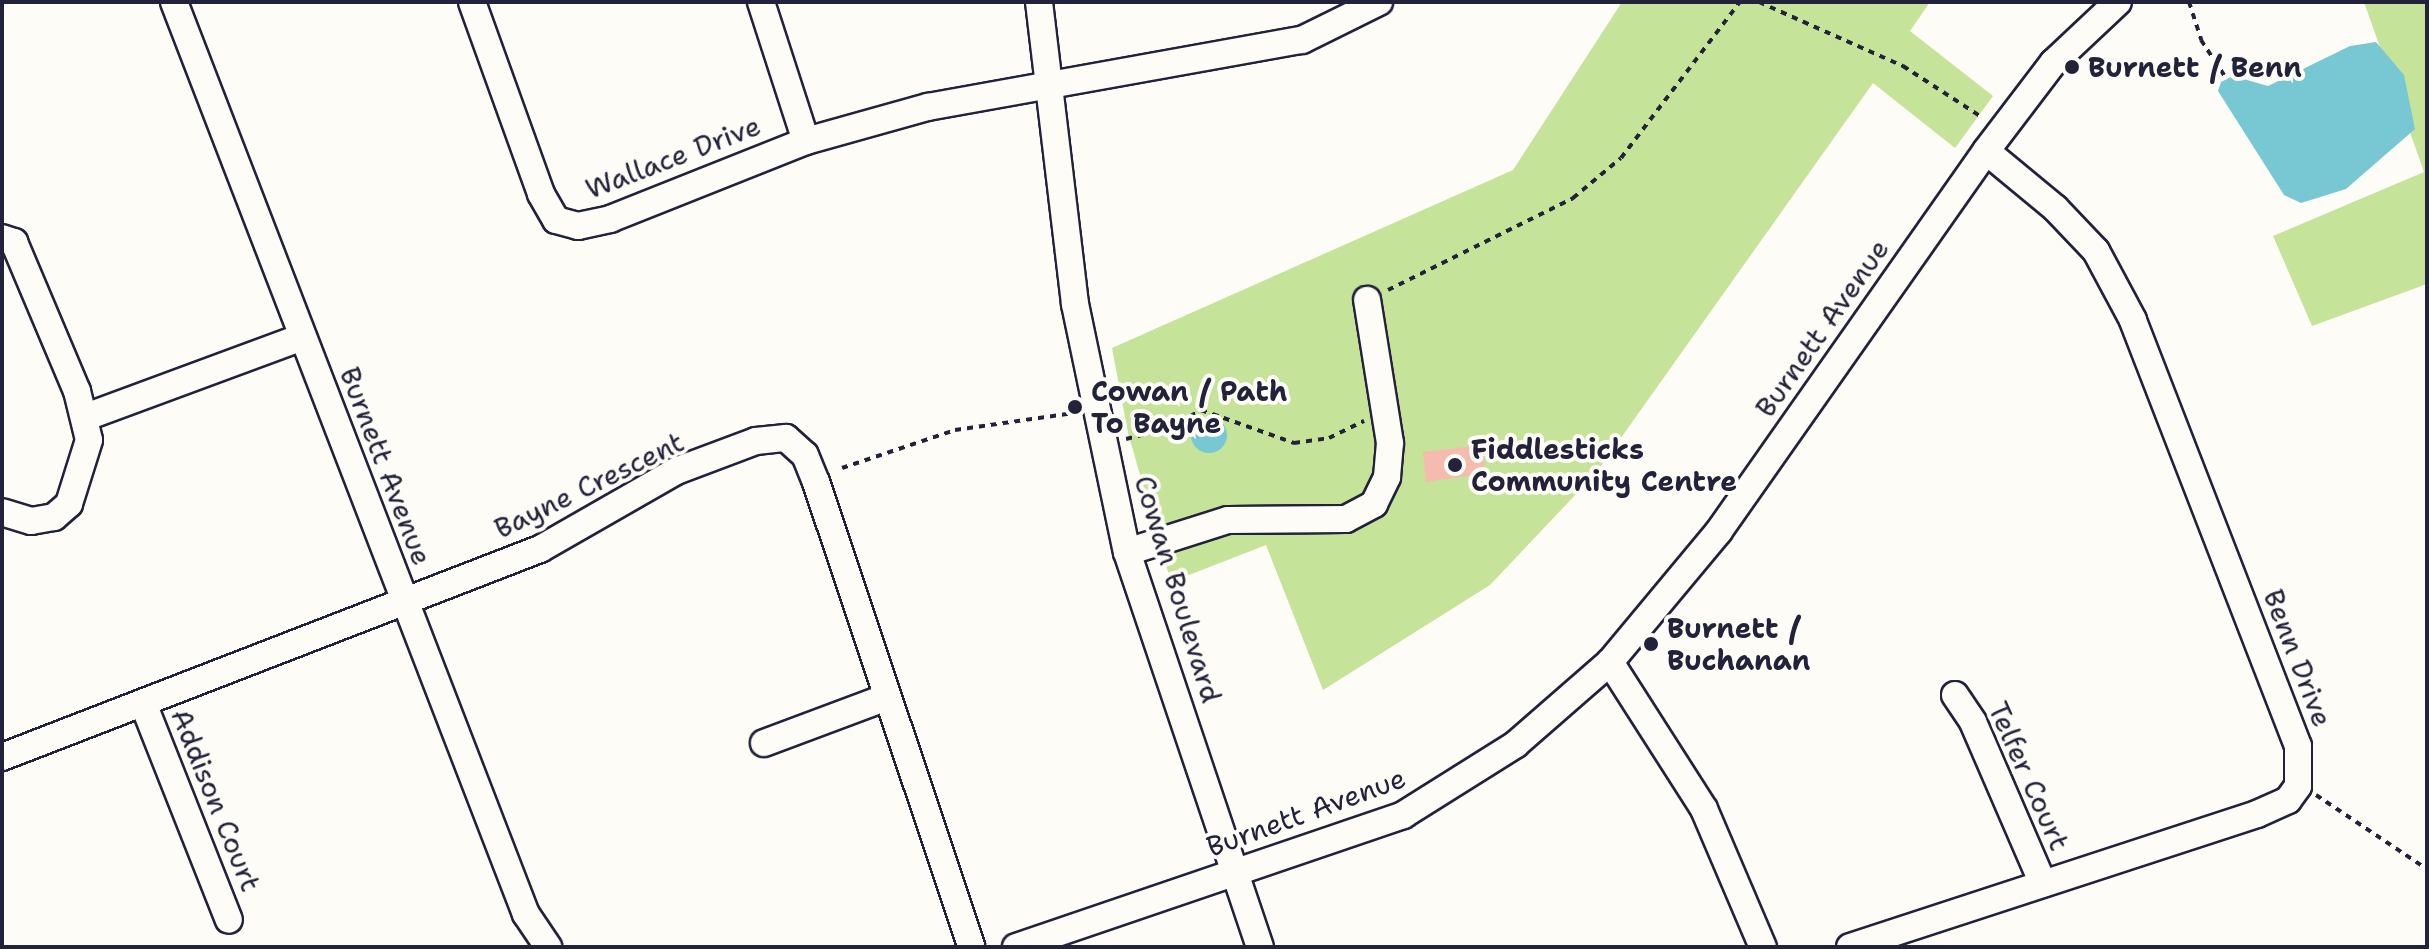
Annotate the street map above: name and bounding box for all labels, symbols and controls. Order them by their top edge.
place label: Burnett / Benn [2088,50,2302,84]
marker: Burnett / Benn [2063,58,2081,76]
street label: Wallace Drive [581,108,765,206]
street label: Burnett Avenue [1748,233,1896,423]
street label: Burnett Avenue [333,362,439,570]
place label: Cowan / Path To Bayne [1091,374,1287,440]
marker: Cowan / Path To Bayne [1066,398,1084,416]
street label: Bayne Crescent [489,425,689,545]
place label: Fiddlesticks Community Centre [1471,432,1737,498]
marker: Fiddlesticks Community Centre [1446,456,1464,474]
street label: Cowan Boulevard [1127,471,1229,707]
street label: Benn Drive [2256,585,2340,731]
place label: Burnett / Buchanan [1667,611,1810,677]
marker: Burnett / Buchanan [1642,635,1660,653]
street label: Telfer Court [1981,697,2077,855]
street label: Addison Court [164,704,268,896]
street label: Burnett Avenue [1202,760,1410,864]

